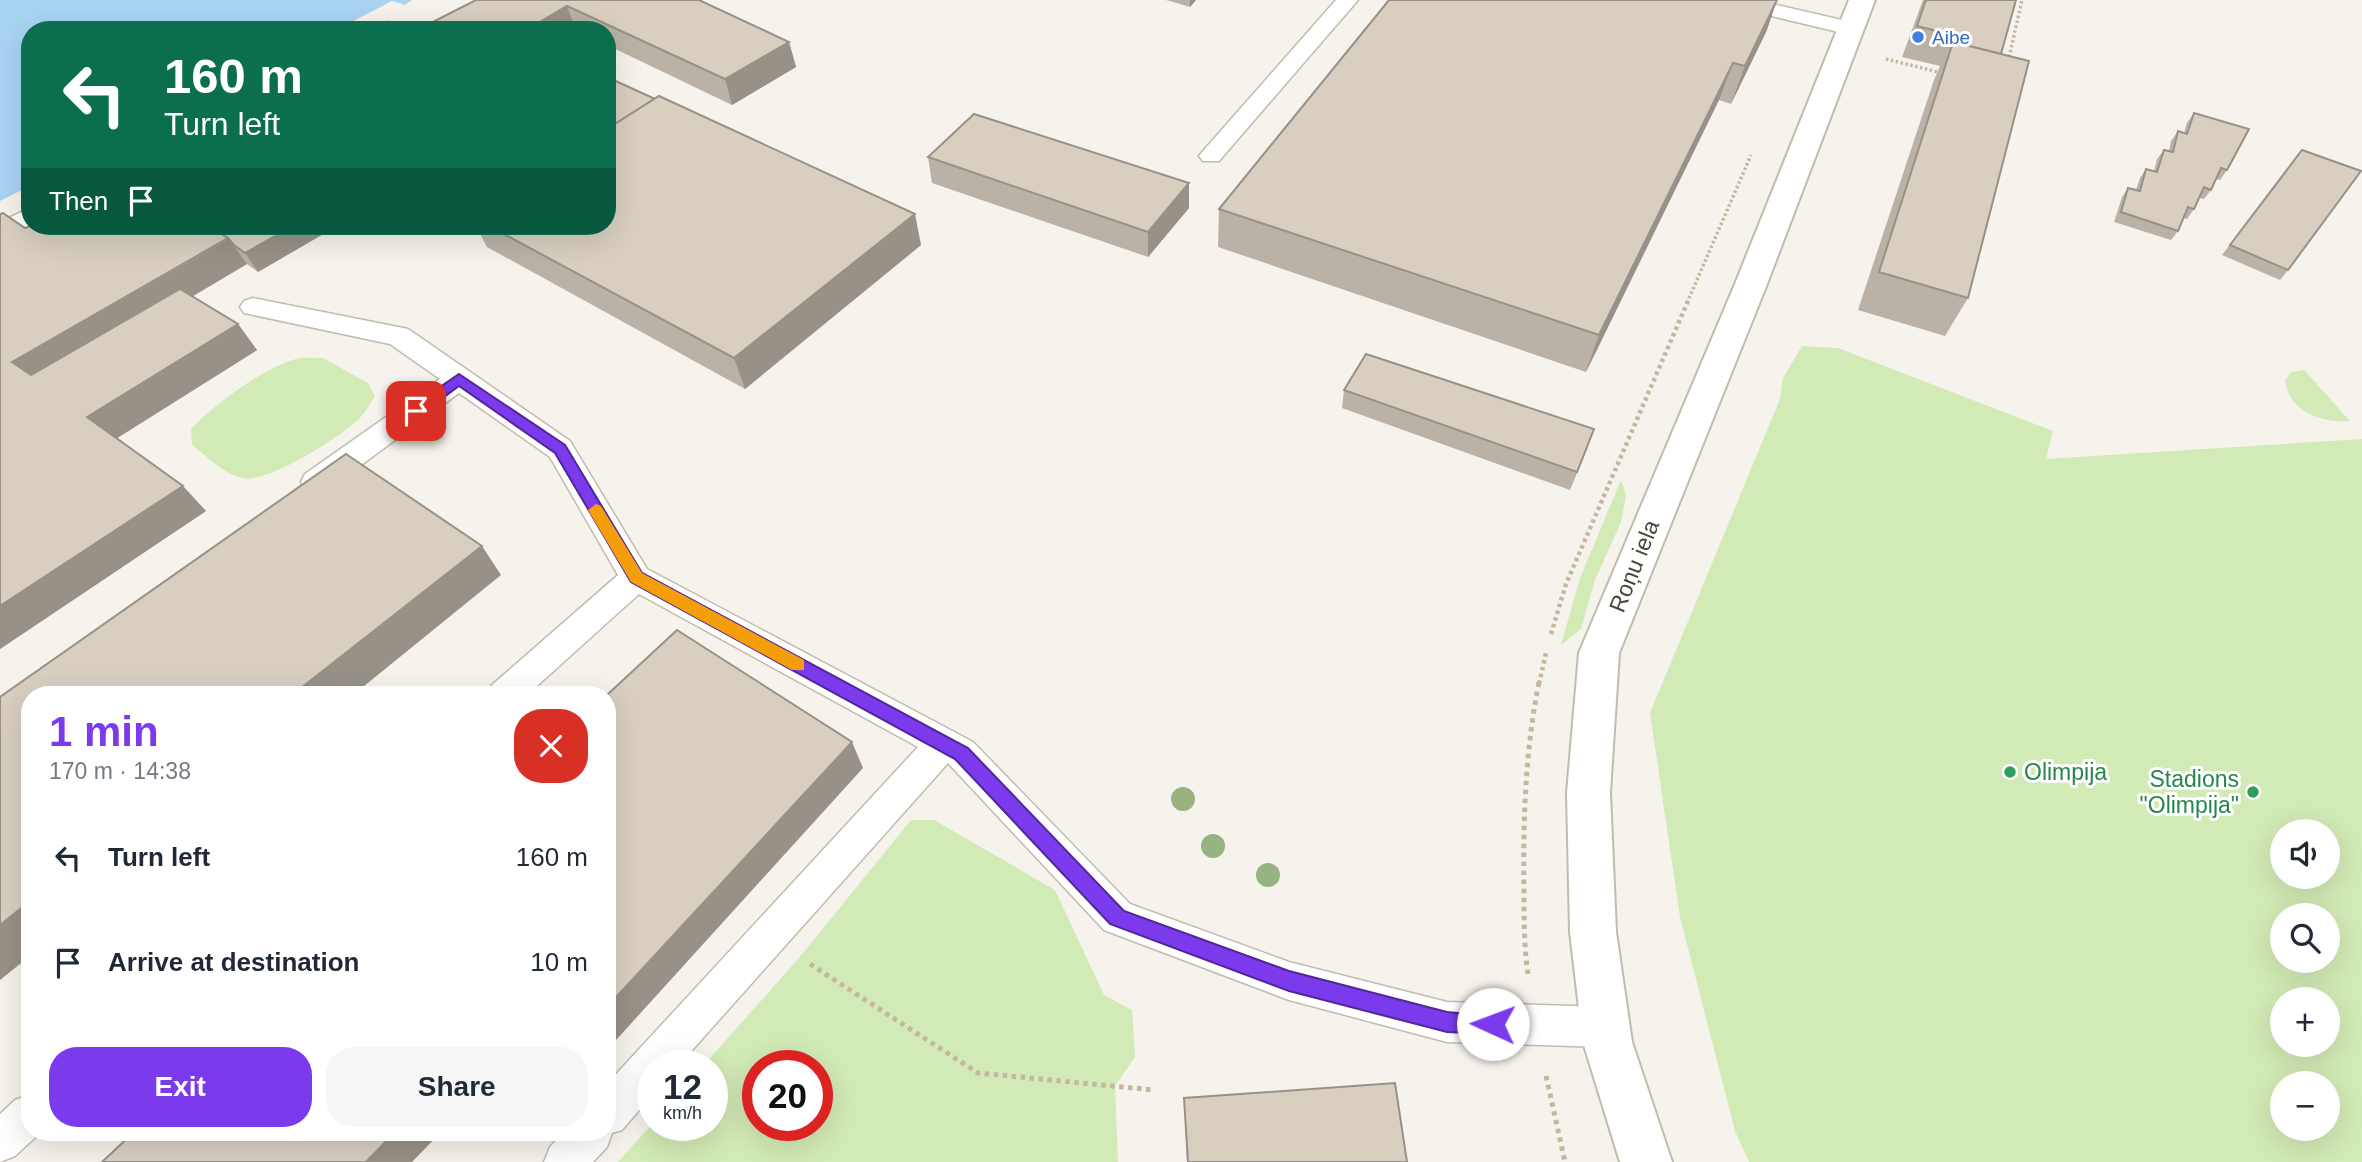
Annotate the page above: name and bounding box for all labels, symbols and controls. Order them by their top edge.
place label: Aibe [1932,27,1970,48]
marker: Aibe [1910,29,1926,45]
icon: left [49,49,140,140]
text: 160 m [164,49,303,103]
text: Turn left [164,106,280,142]
icon: arrive [122,182,160,220]
text: Then [49,186,108,216]
pin [386,381,446,441]
icon: arrive [397,392,435,430]
street label: Roņu iela [1604,516,1664,616]
text: 1 min [49,708,159,755]
button: close [514,709,588,783]
text: 170 m · 14:38 [49,758,191,784]
place label: Olimpija [2024,759,2107,785]
marker: Olimpija [2002,764,2018,780]
place label: Stadions "Olimpija" [2140,766,2239,818]
marker: Stadions "Olimpija" [2245,784,2261,800]
map controls [2270,819,2340,1141]
button: sound [2270,819,2340,889]
icon: left [49,839,87,877]
text: Turn left [108,842,210,872]
text: 160 m [516,842,588,872]
button: search [2270,903,2340,973]
icon: arrive [49,944,87,982]
text: Arrive at destination [108,947,359,977]
text: 10 m [530,947,588,977]
position arrow [1456,987,1530,1061]
button: + [2270,987,2340,1057]
button: Exit [49,1047,312,1127]
button: Share [326,1047,588,1127]
speed limit sign: 20 [742,1050,833,1141]
text: 12 [663,1067,702,1106]
button: − [2270,1071,2340,1141]
text: km/h [663,1103,702,1123]

